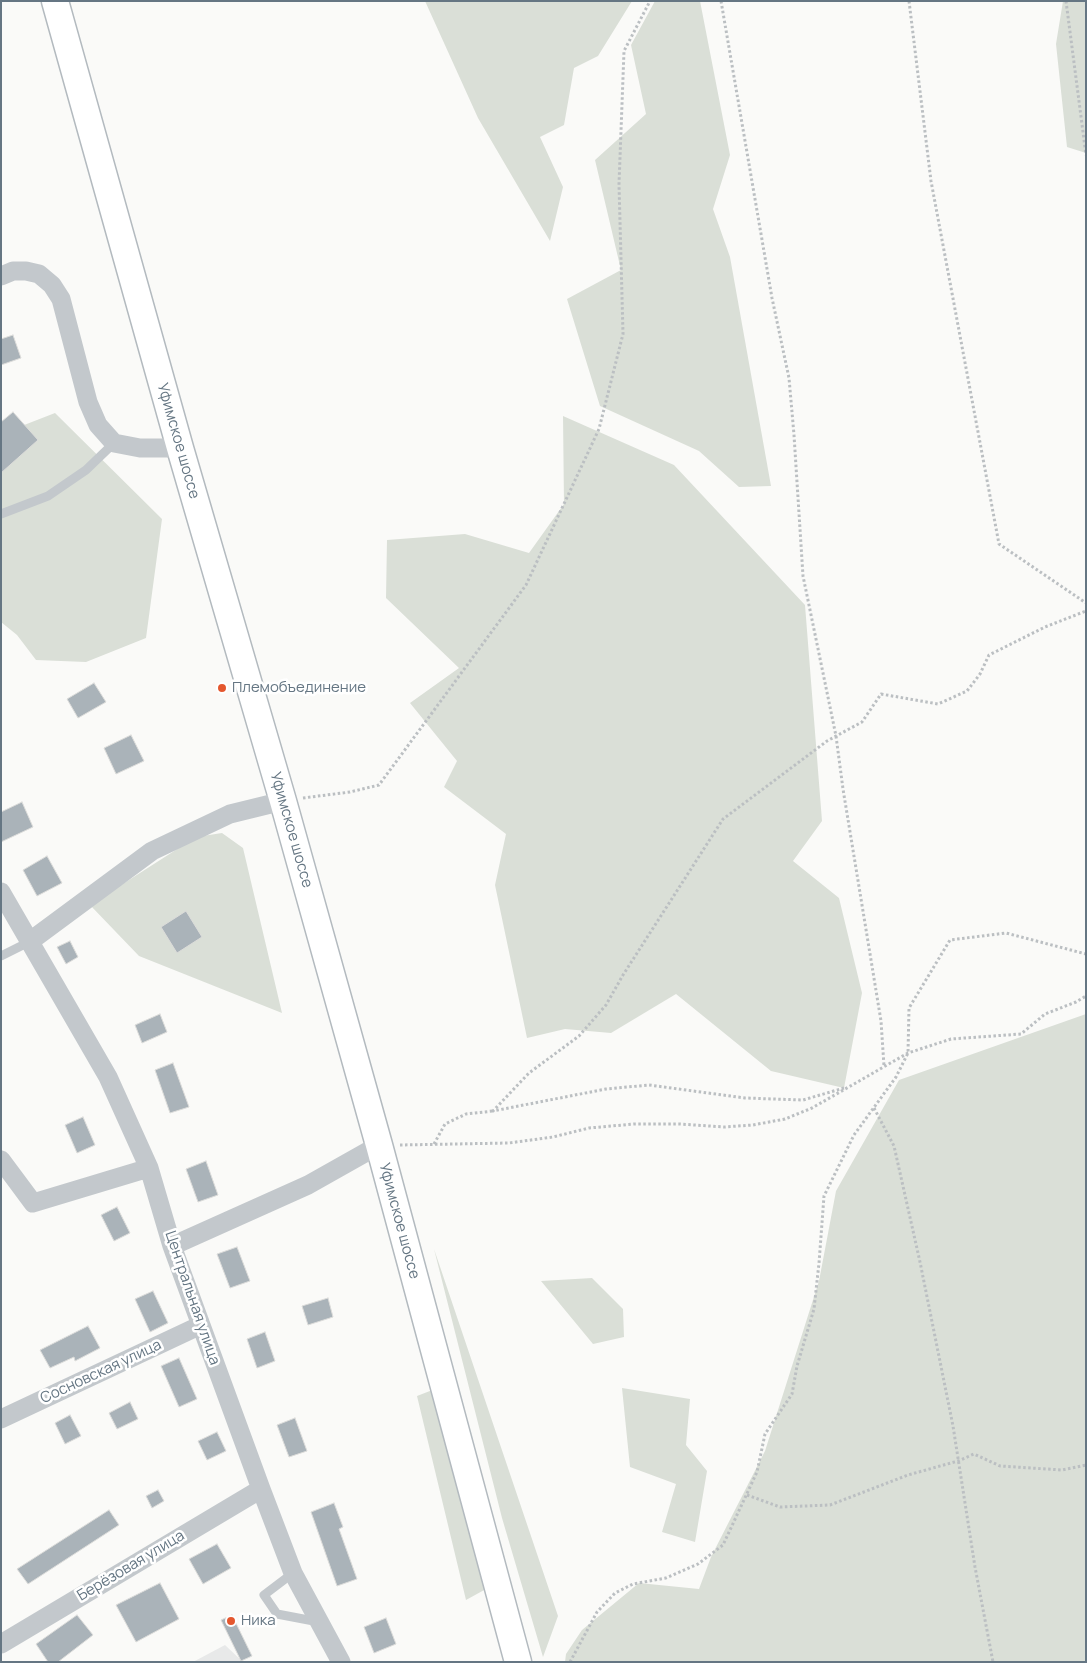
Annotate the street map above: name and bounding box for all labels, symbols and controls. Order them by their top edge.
street label: Уфимское шоссе [153,381,203,501]
place label: Племобъединение [232,679,366,697]
marker: Племобъединение [216,682,228,694]
street label: Уфимское шоссе [266,770,316,890]
street label: Уфимское шоссе [375,1161,423,1281]
street label: Центральная улица [161,1229,223,1367]
street label: Сосновская улица [38,1336,164,1408]
street label: Берёзовая улица [74,1527,188,1605]
place label: Ника [241,1612,276,1630]
marker: Ника [225,1615,237,1627]

